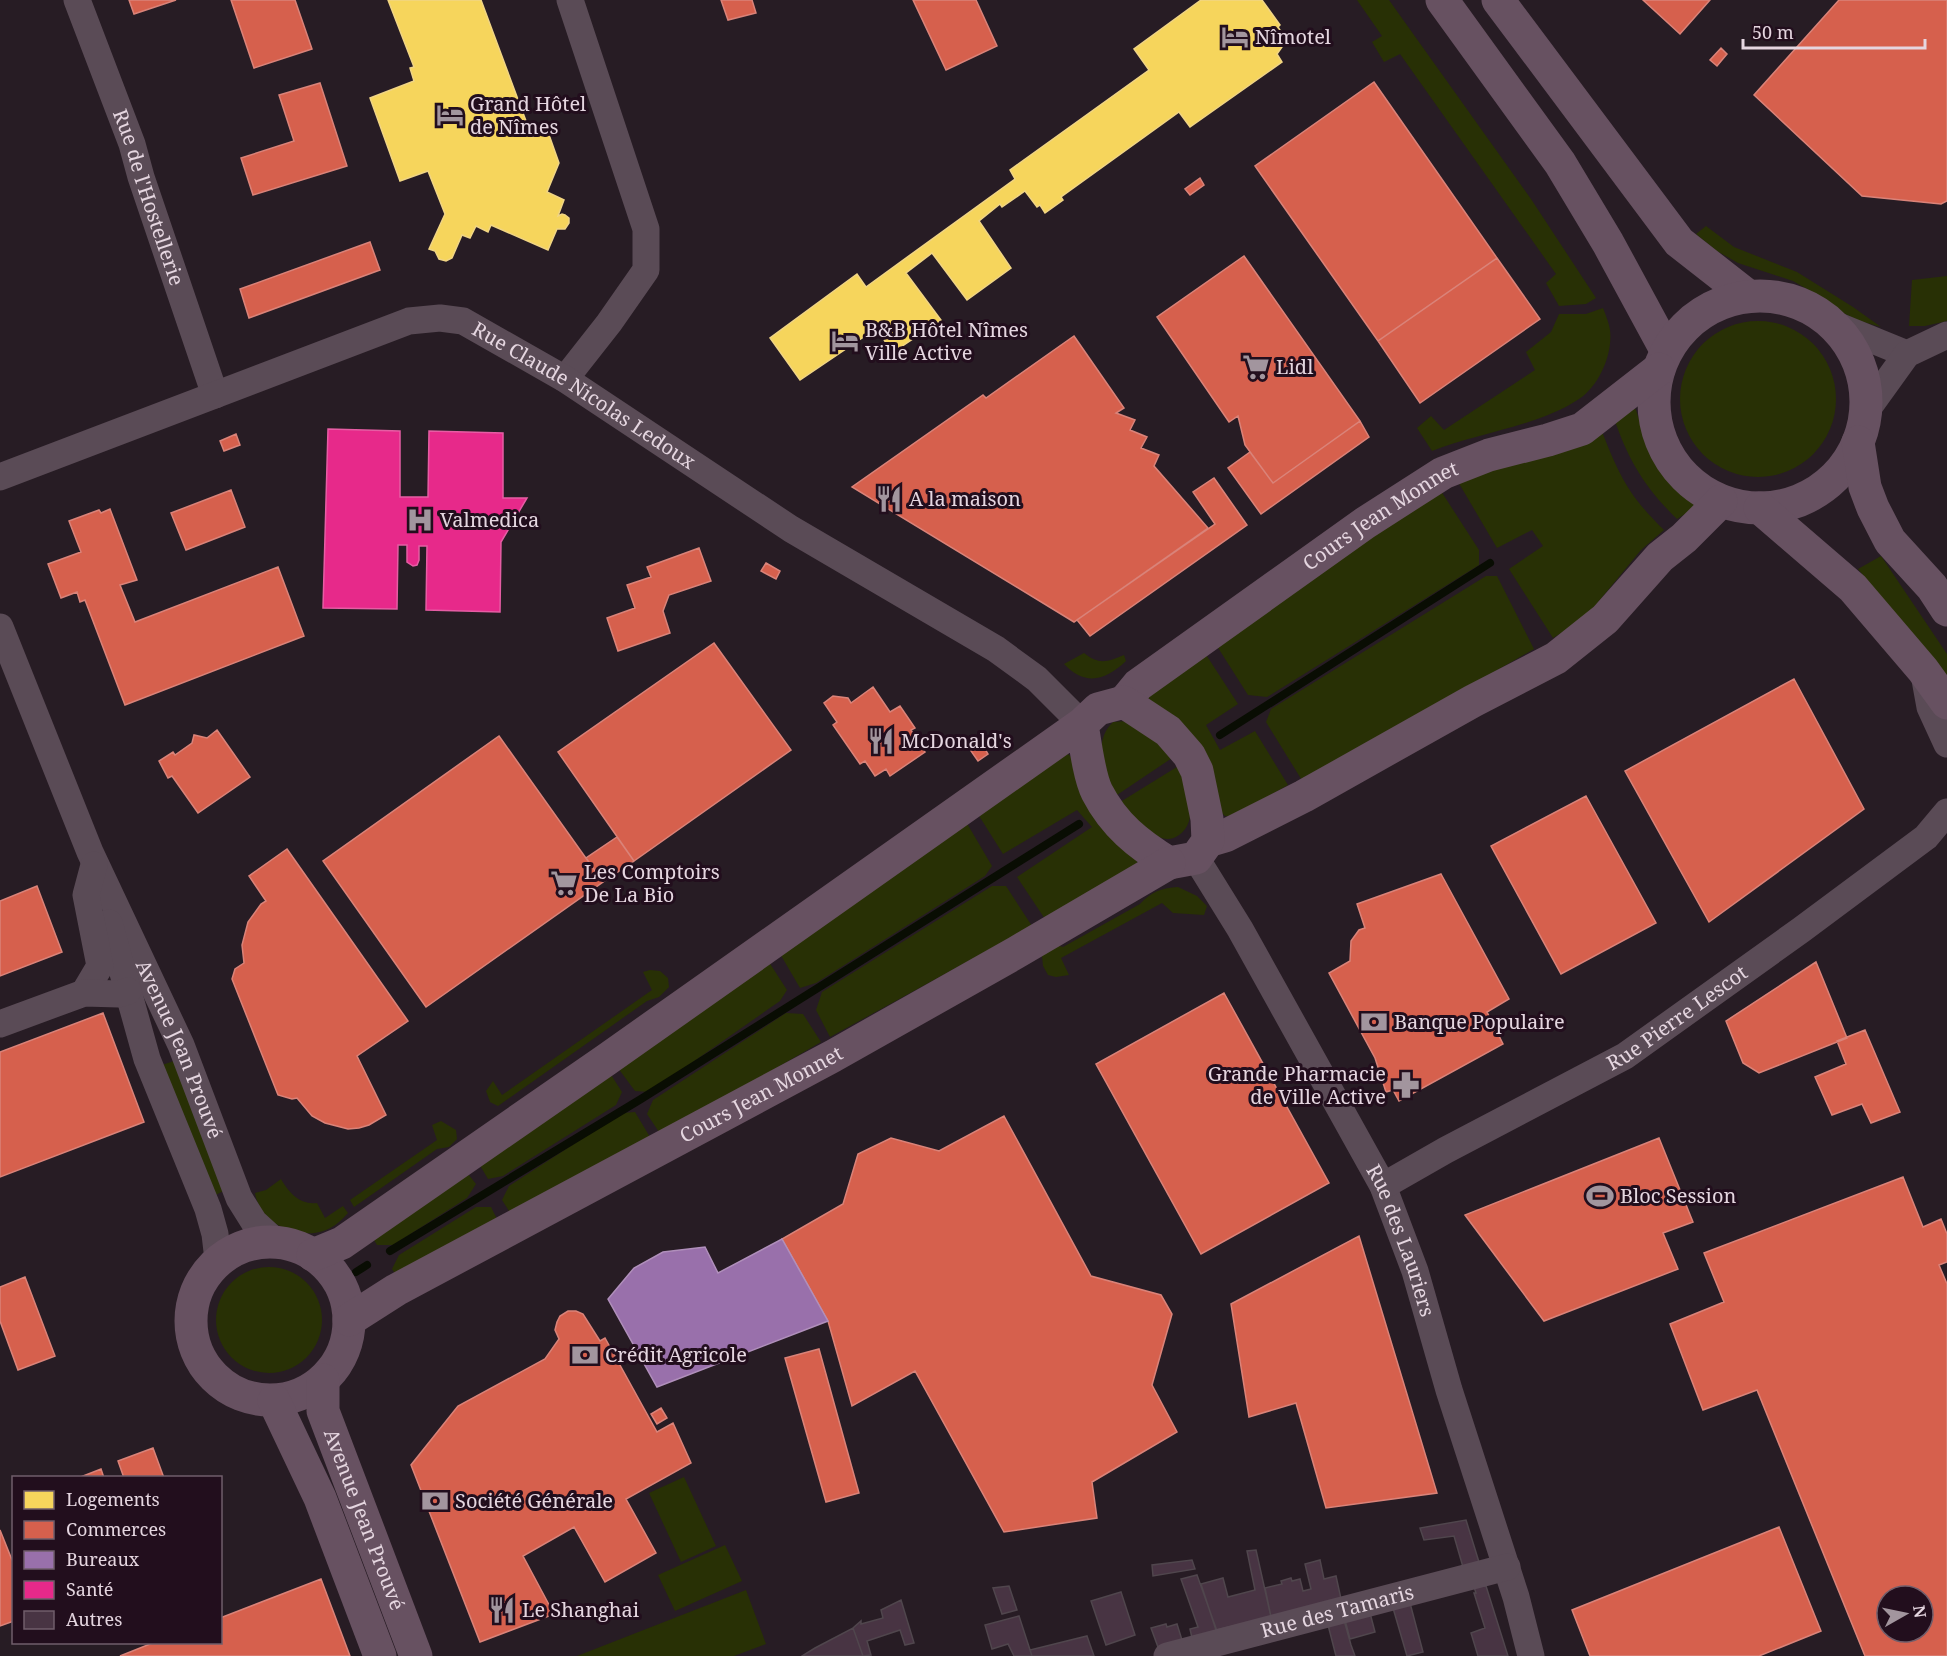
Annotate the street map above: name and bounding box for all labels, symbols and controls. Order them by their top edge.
scale bar [1743,12,1924,50]
text: 50 m [1752,20,1794,44]
hotel icon: Nîmotel [1220,22,1250,52]
place label: Nîmotel [1255,23,1331,50]
place label: Grand Hôtel de Nîmes [470,90,586,140]
hotel icon: Grand Hôtel de Nîmes [435,100,465,130]
street label: Rue de l'Hostellerie [107,105,191,289]
street label: Rue Claude Nicolas Ledoux [468,315,701,475]
place label: B&B Hôtel Nîmes Ville Active [865,316,1028,366]
hotel icon: B&B Hôtel Nîmes Ville Active [830,326,860,356]
supermarket icon: Lidl [1241,352,1271,382]
place label: Lidl [1276,353,1313,380]
street label: Cours Jean Monnet [1297,454,1462,576]
restaurant icon: A la maison [874,484,904,514]
place label: A la maison [909,485,1021,512]
hospital icon: Valmedica [405,505,435,535]
place label: Valmedica [440,506,539,533]
restaurant icon: McDonald's [866,726,896,756]
place label: McDonald's [901,727,1012,754]
place label: Les Comptoirs De La Bio [584,858,720,908]
supermarket icon: Les Comptoirs De La Bio [549,868,579,898]
street label: Avenue Jean Prouvé [130,955,229,1142]
street label: Rue Pierre Lescot [1602,959,1752,1076]
bank icon: Banque Populaire [1359,1007,1389,1037]
place label: Banque Populaire [1394,1008,1565,1035]
street label: Cours Jean Monnet [675,1039,847,1149]
place label: Grande Pharmacie de Ville Active [1208,1060,1386,1110]
pharmacy icon: Grande Pharmacie de Ville Active [1391,1070,1421,1100]
street label: Rue des Lauriers [1361,1159,1441,1320]
sports icon: Bloc Session [1585,1181,1615,1211]
place label: Bloc Session [1620,1182,1736,1209]
bank icon: Crédit Agricole [570,1340,600,1370]
place label: Crédit Agricole [605,1341,747,1368]
street label: Avenue Jean Prouvé [318,1425,411,1614]
legend [12,1476,222,1644]
bank icon: Société Générale [420,1486,450,1516]
text: Logements [66,1487,160,1511]
place label: Société Générale [455,1487,613,1514]
text: Commerces [66,1517,166,1541]
text: Bureaux [66,1547,140,1571]
text: Santé [66,1577,114,1601]
street label: Rue des Tamaris [1258,1578,1416,1644]
north arrow [1875,1584,1935,1644]
restaurant icon: Le Shanghai [487,1595,517,1625]
place label: Le Shanghai [522,1596,640,1623]
text: N [1908,1604,1932,1620]
text: Autres [66,1607,122,1631]

